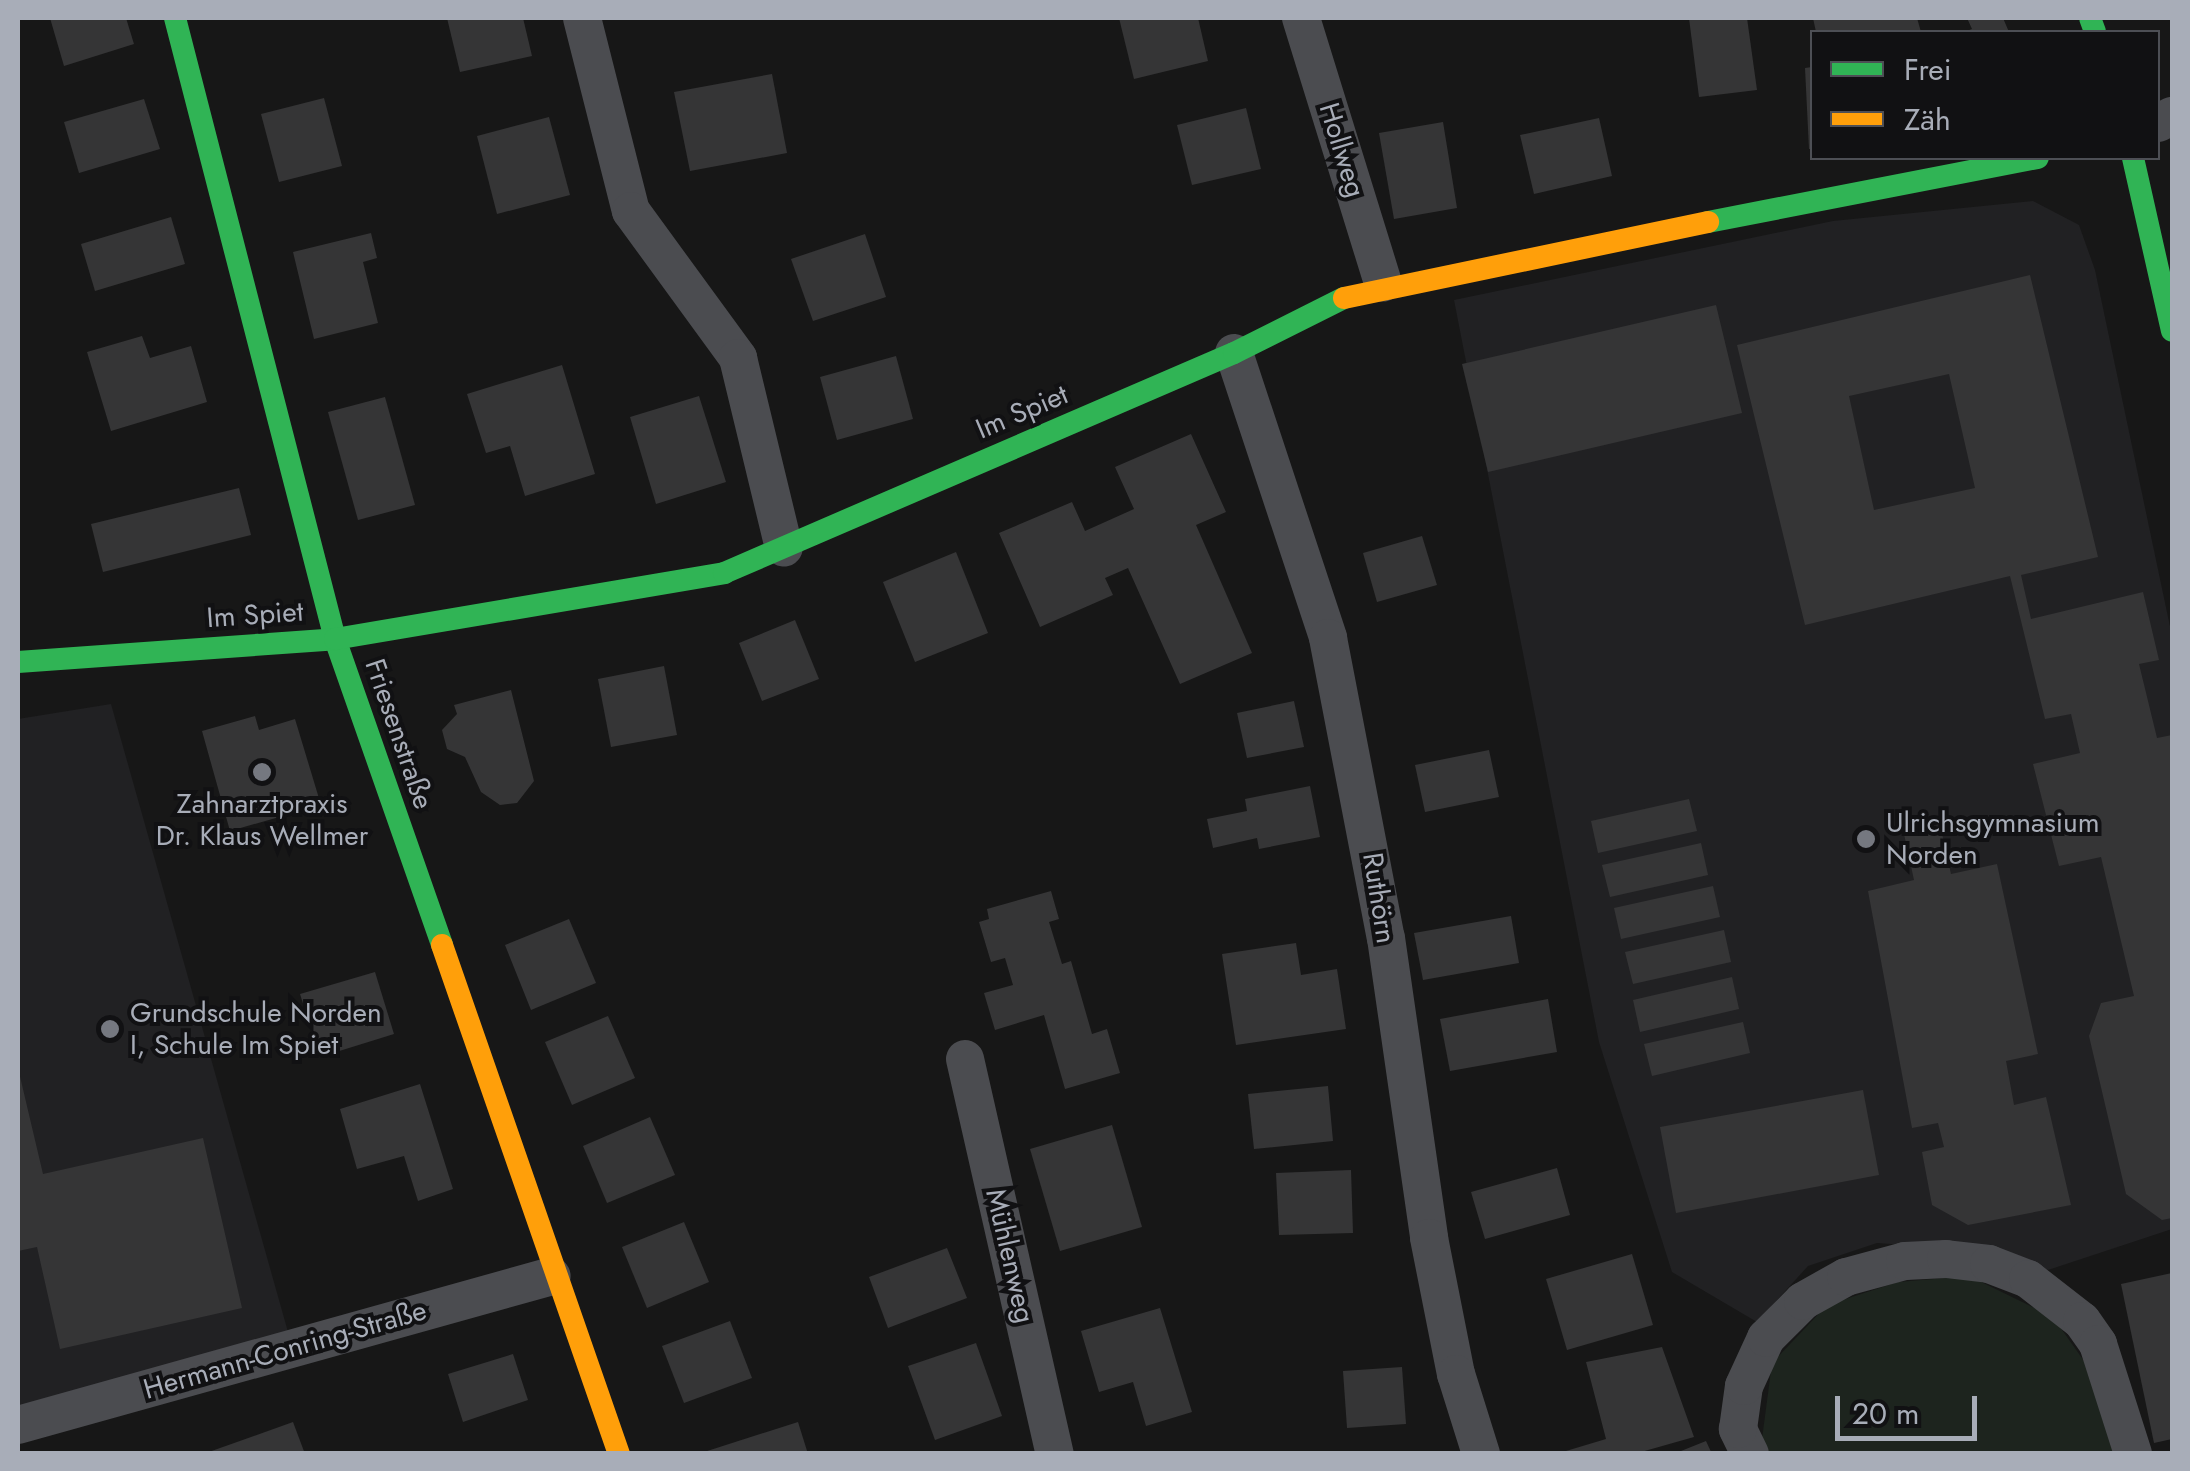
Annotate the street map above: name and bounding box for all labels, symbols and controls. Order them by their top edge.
legend [1810,30,2160,160]
text: Frei [1904,48,1952,91]
text: Zäh [1904,98,1951,141]
street label: Hollweg [1312,99,1372,201]
street label: Im Spiet [971,378,1073,446]
street label: Im Spiet [206,595,304,635]
street label: Friesenstraße [358,655,440,813]
marker: Zahnarztpraxis Dr. Klaus Wellmer [251,761,273,783]
place label: Zahnarztpraxis Dr. Klaus Wellmer [156,787,368,853]
place label: Ulrichsgymnasium Norden [1886,806,2100,872]
marker: Ulrichsgymnasium Norden [1855,828,1877,850]
street label: Ruthörn [1355,850,1403,946]
place label: Grundschule Norden I, Schule Im Spiet [130,996,382,1062]
marker: Grundschule Norden I, Schule Im Spiet [99,1018,121,1040]
street label: Mühlenweg [978,1186,1042,1326]
street label: Hermann-Conring-Straße [140,1294,430,1406]
scale bar [1840,1376,1982,1438]
text: 20 m [1852,1392,1919,1435]

